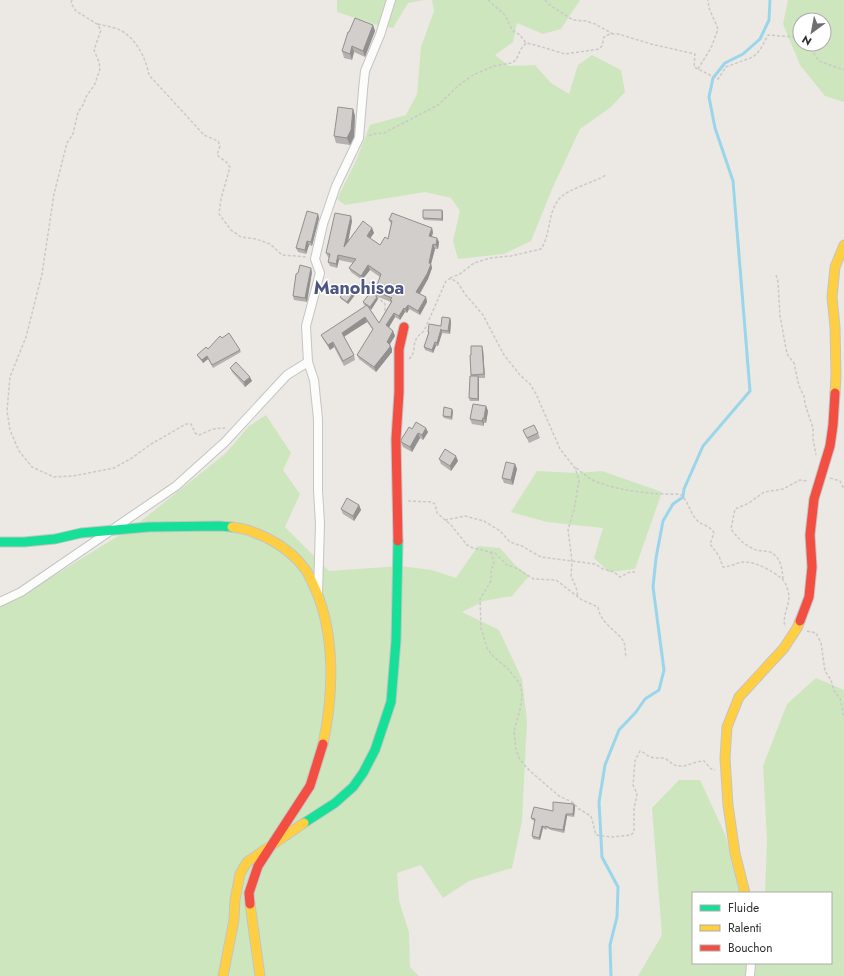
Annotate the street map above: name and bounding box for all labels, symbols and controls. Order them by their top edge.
north arrow [792,12,832,52]
text: N [799,31,815,50]
district label: Manohisoa [314,275,404,301]
legend [692,892,832,964]
text: Fluide [728,899,759,917]
text: Ralenti [728,919,762,937]
text: Bouchon [728,939,772,957]

